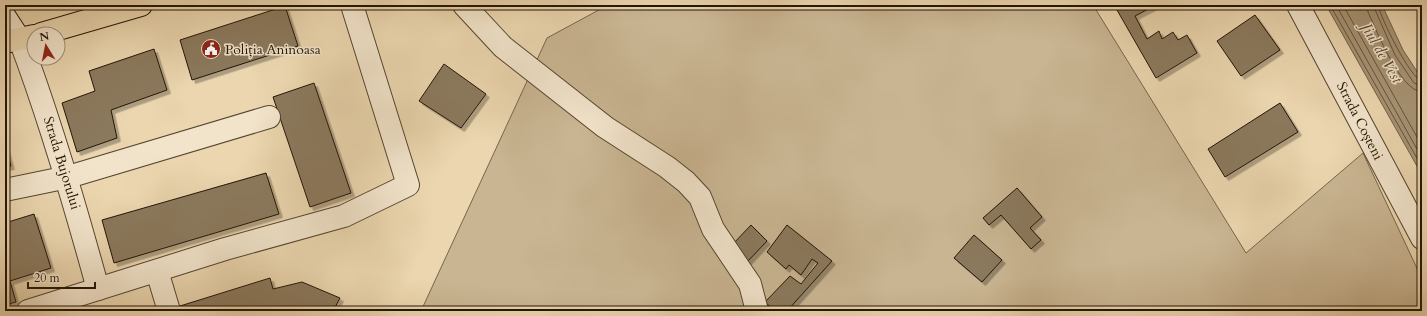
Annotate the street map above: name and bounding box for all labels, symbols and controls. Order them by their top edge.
water label: Jiul de Vest [1355,16,1408,87]
north arrow [26,26,66,66]
text: N [38,28,51,45]
public building icon: Poliția Aninoasa [200,38,222,60]
place label: Poliția Aninoasa [225,40,321,59]
street label: Strada Coșteni [1332,79,1388,163]
street label: Strada Bujorului [39,114,85,212]
scale bar [28,264,95,290]
text: 20 m [34,270,61,286]

